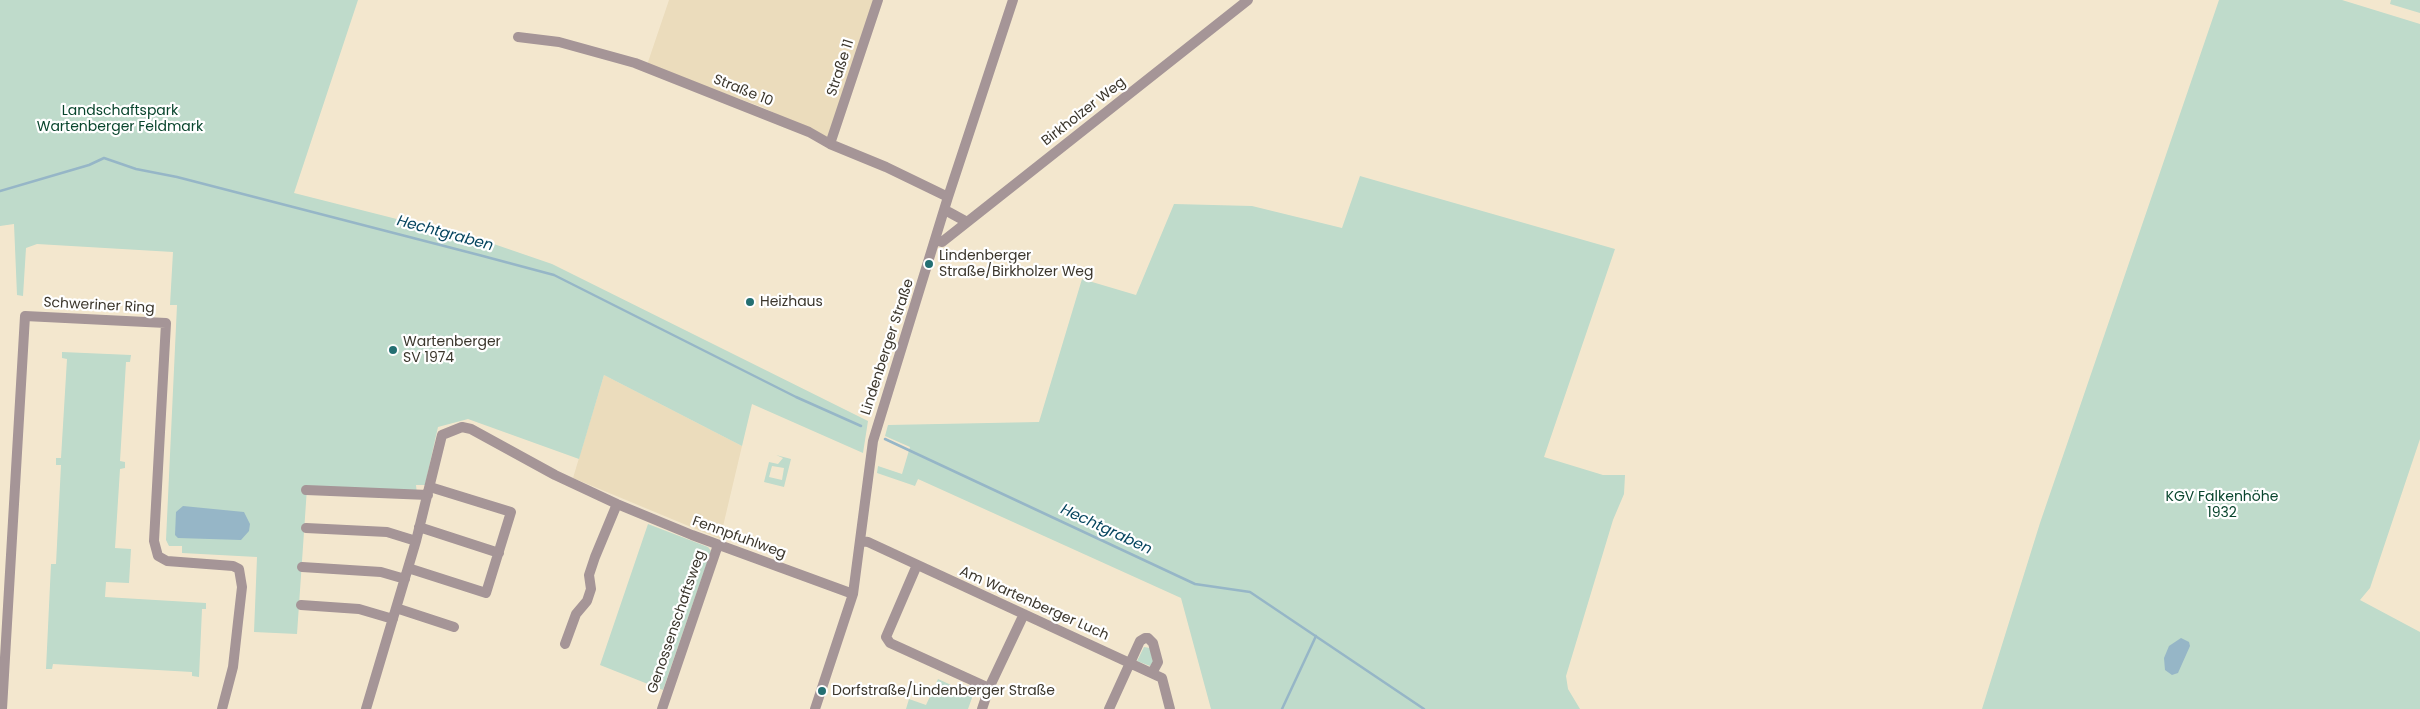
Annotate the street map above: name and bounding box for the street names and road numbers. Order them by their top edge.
street label: Straße 11 [824,37,858,99]
street label: Straße 10 [711,71,775,111]
street label: Birkholzer Weg [1039,74,1129,150]
street label: Lindenberger Straße [858,277,918,417]
street label: Schweriner Ring [43,295,155,317]
street label: Fennpfuhlweg [690,513,788,563]
street label: Genossenschaftsweg [645,548,709,696]
street label: Am Wartenberger Luch [957,563,1111,645]

